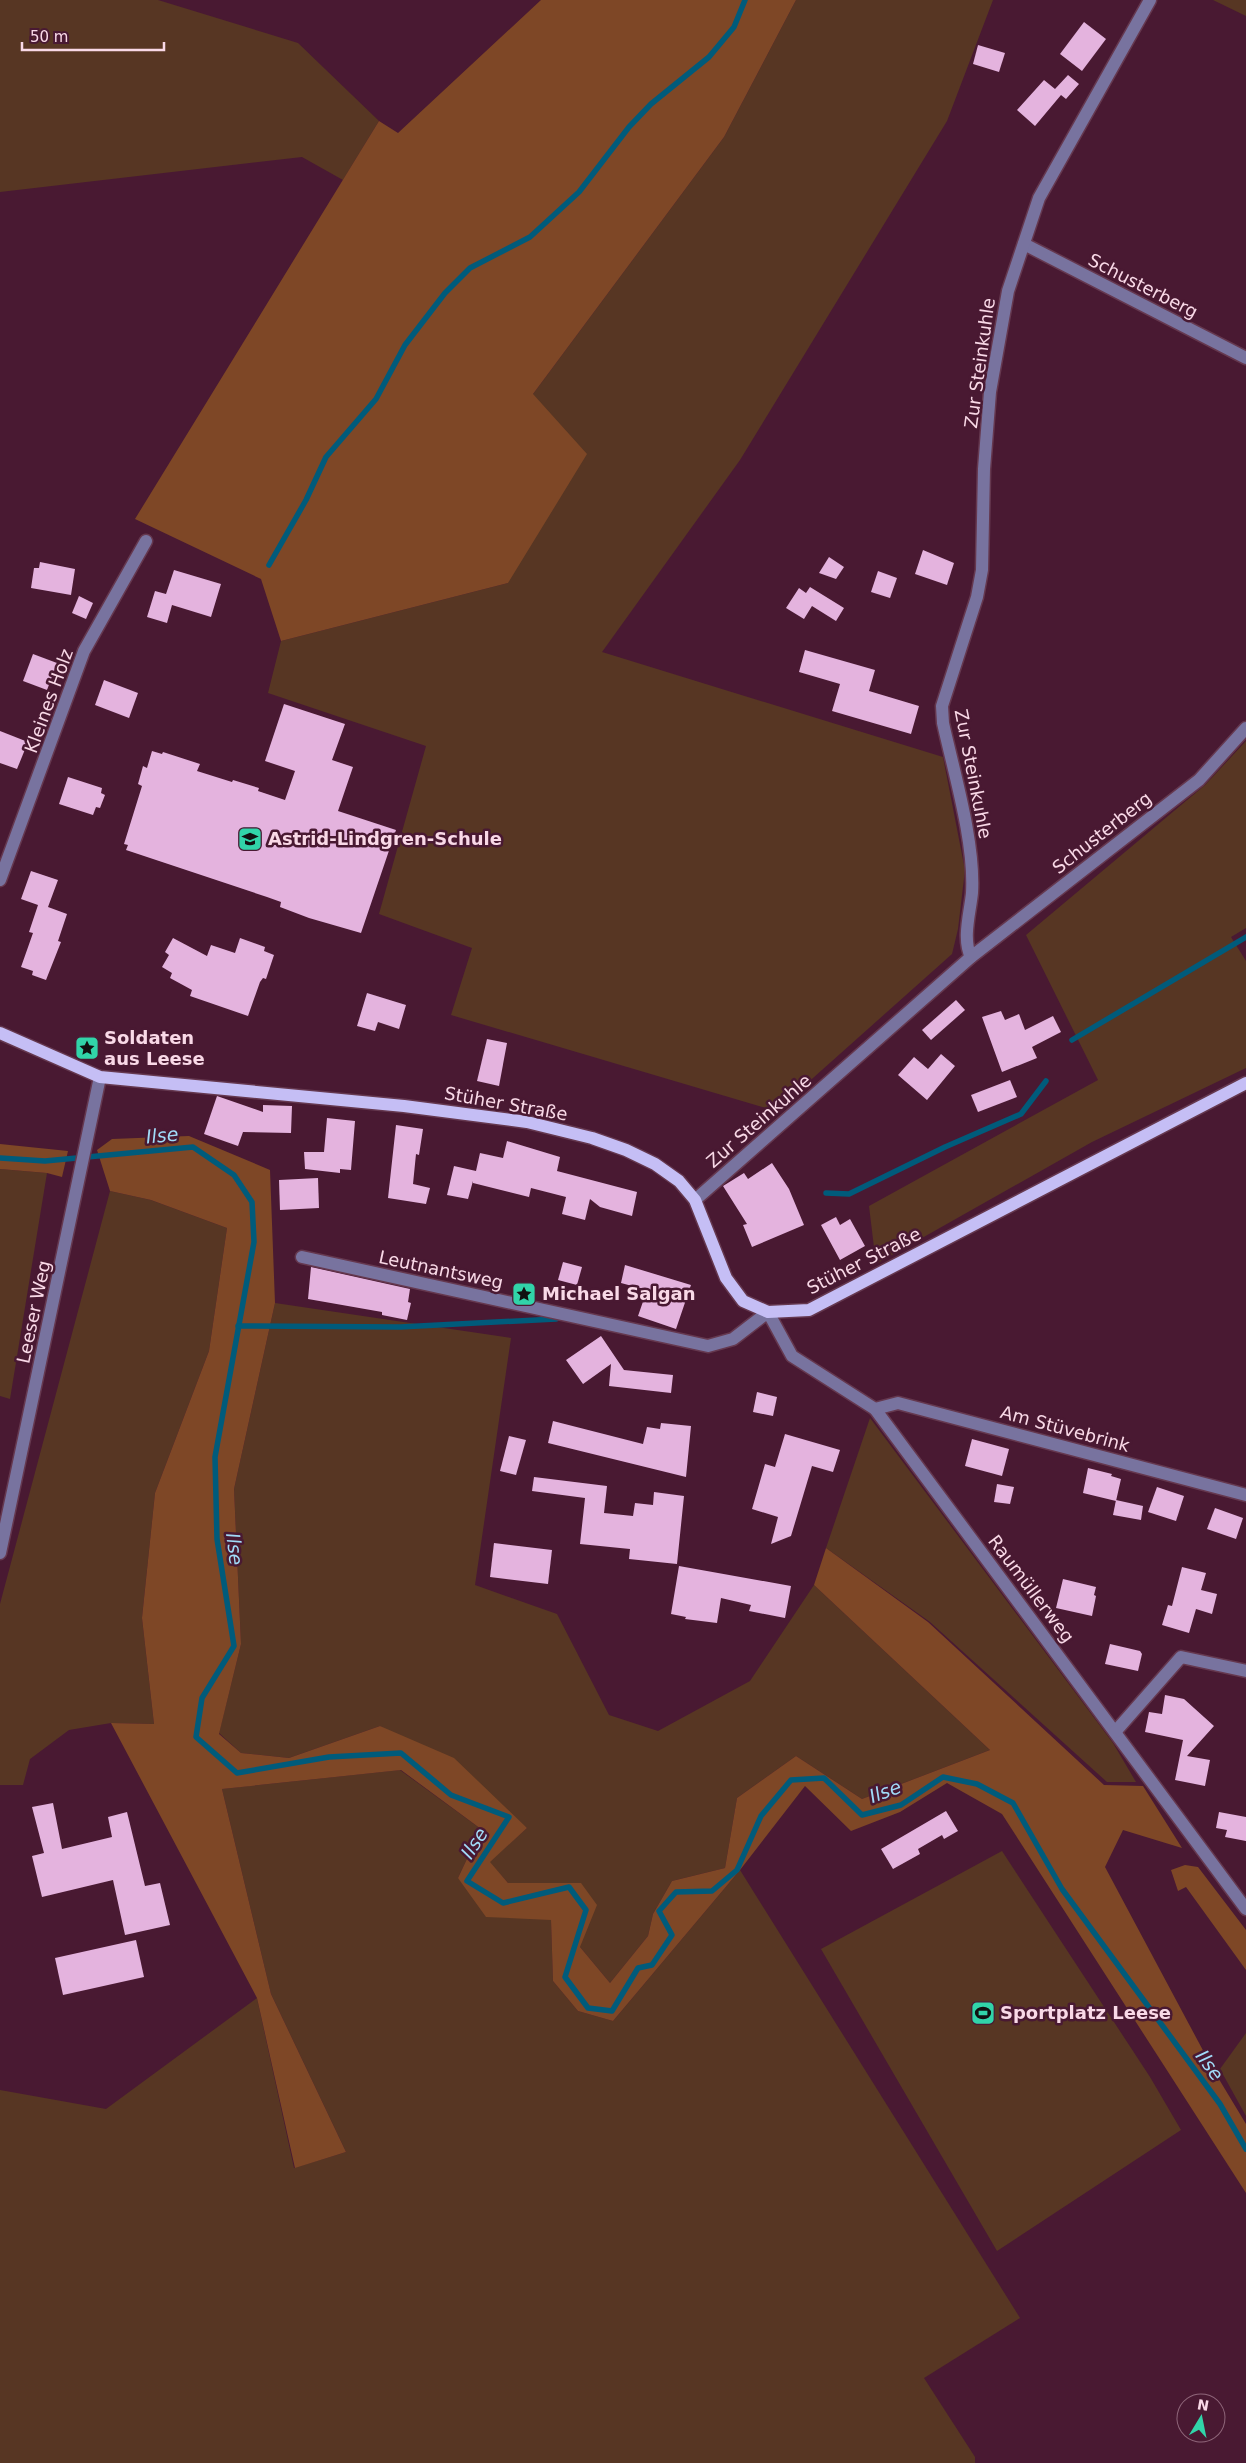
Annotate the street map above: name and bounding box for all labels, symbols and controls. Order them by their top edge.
scale bar [22,20,165,52]
text: 50 m [30,28,68,46]
street label: Schusterberg [1085,249,1201,322]
street label: Zur Steinkuhle [960,296,999,430]
street label: Kleines Holz [20,646,77,756]
street label: Zur Steinkuhle [951,707,996,840]
street label: Schusterberg [1048,787,1155,878]
school or university icon: Astrid-Lindgren-Schule [237,826,263,852]
place label: Astrid-Lindgren-Schule [268,828,502,849]
place label: Soldaten aus Leese [104,1027,205,1069]
place icon: Soldaten aus Leese [74,1035,100,1061]
street label: Zur Steinkuhle [702,1070,815,1172]
street label: Stüher Straße [443,1082,569,1125]
water label: Ilse [145,1123,179,1147]
street label: Stüher Straße [803,1223,924,1298]
street label: Leutnantsweg [377,1246,505,1293]
street label: Leeser Weg [12,1259,55,1365]
place icon: Michael Salgan [511,1281,537,1307]
place label: Michael Salgan [542,1283,695,1304]
street label: Am Stüvebrink [998,1401,1133,1456]
street label: Raumüllerweg [984,1531,1079,1647]
water label: Ilse [222,1532,248,1566]
water label: Ilse [866,1775,904,1807]
water label: Ilse [456,1823,492,1863]
sports icon: Sportplatz Leese [970,2000,996,2026]
place label: Sportplatz Leese [1000,2002,1171,2023]
water label: Ilse [1192,2045,1228,2085]
north arrow [1176,2393,1226,2443]
text: N [1196,2396,1210,2414]

